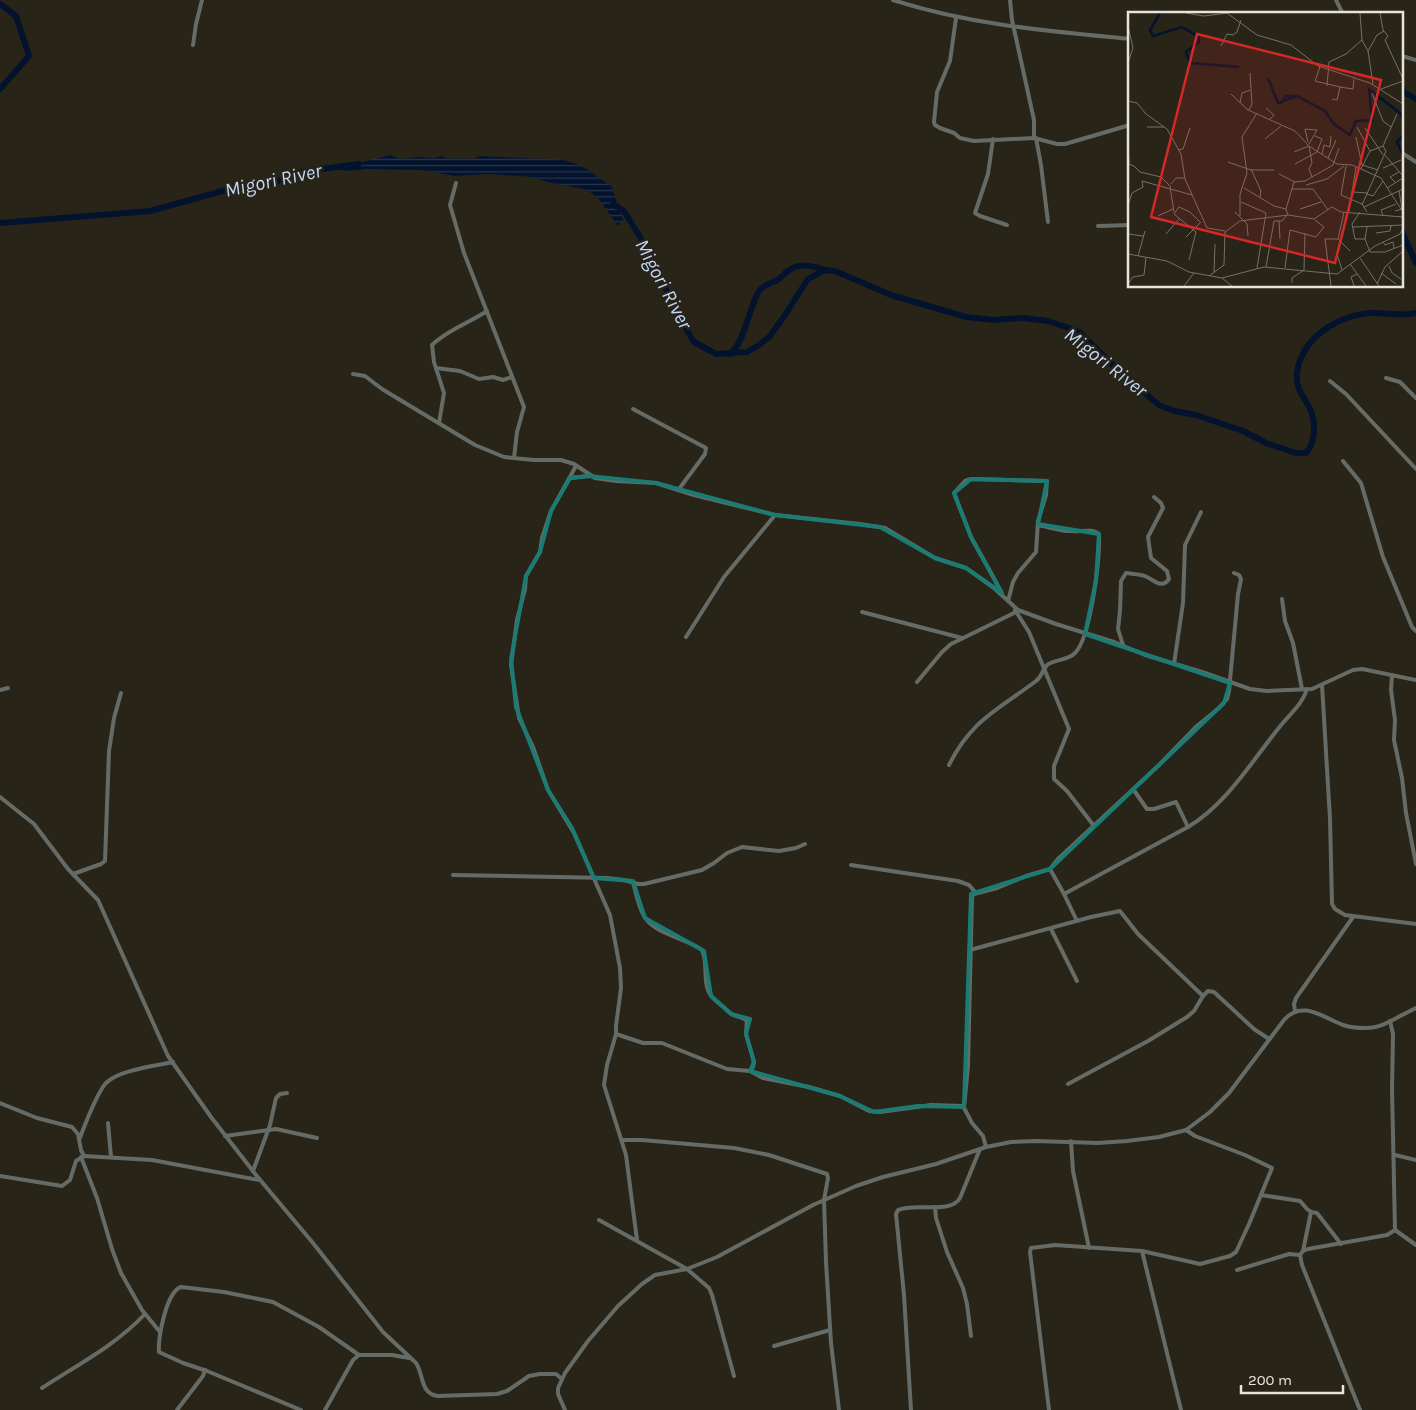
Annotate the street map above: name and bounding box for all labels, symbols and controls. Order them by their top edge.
inset map [1128,12,1404,288]
water label: Migori River [222,159,325,202]
water label: Migori River [630,235,697,334]
water label: Migori River [1060,323,1153,403]
scale bar [1241,1362,1344,1394]
text: 200 m [1248,1371,1292,1389]

